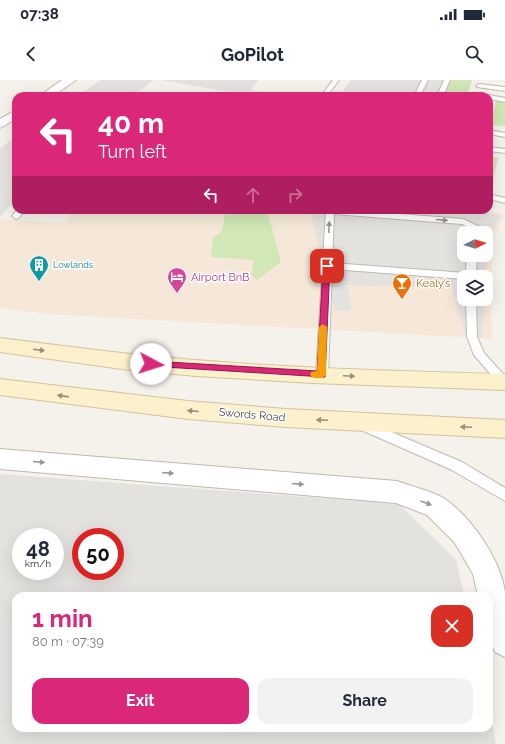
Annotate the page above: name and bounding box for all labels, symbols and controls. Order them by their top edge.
text: 07:38 [20,5,59,23]
icon: back [20,43,42,65]
icon: search [463,43,485,65]
text: GoPilot [221,44,284,65]
text: 40 m [98,107,164,140]
icon: left [32,108,84,160]
text: Turn left [98,141,167,162]
icon: left [200,184,222,206]
icon: ahead [242,184,264,206]
icon: right [284,184,306,206]
one-way arrow [436,216,448,223]
one-way arrow [326,220,332,233]
north arrow [457,226,493,262]
map controls [457,226,493,306]
pin [310,249,344,283]
building icon: Lowlands [28,254,50,282]
icon: arrive [316,255,338,277]
place label: Lowlands [53,260,94,270]
hotel icon: Airport BnB [166,266,188,294]
button: layers [457,270,493,306]
place label: Airport BnB [191,271,249,284]
bar icon: Kealy’s [391,272,413,300]
place label: Kealy’s [416,277,450,290]
position arrow [130,343,172,385]
one-way arrow [33,347,45,353]
one-way arrow [343,373,356,379]
one-way arrow [57,392,70,399]
street label: Swords Road [218,406,286,424]
one-way arrow [187,407,199,414]
one-way arrow [316,417,328,424]
one-way arrow [460,424,472,431]
one-way arrow [33,459,45,466]
one-way arrow [162,470,174,477]
one-way arrow [292,480,304,487]
one-way arrow [420,500,432,506]
speed limit sign: 50 [72,528,124,580]
text: 48 [26,537,50,561]
text: km/h [25,558,51,569]
text: 1 min [32,604,93,633]
button: close [431,605,473,647]
text: 80 m · 07:39 [32,634,104,649]
button: Exit [32,678,249,724]
button: Share [257,678,473,724]

